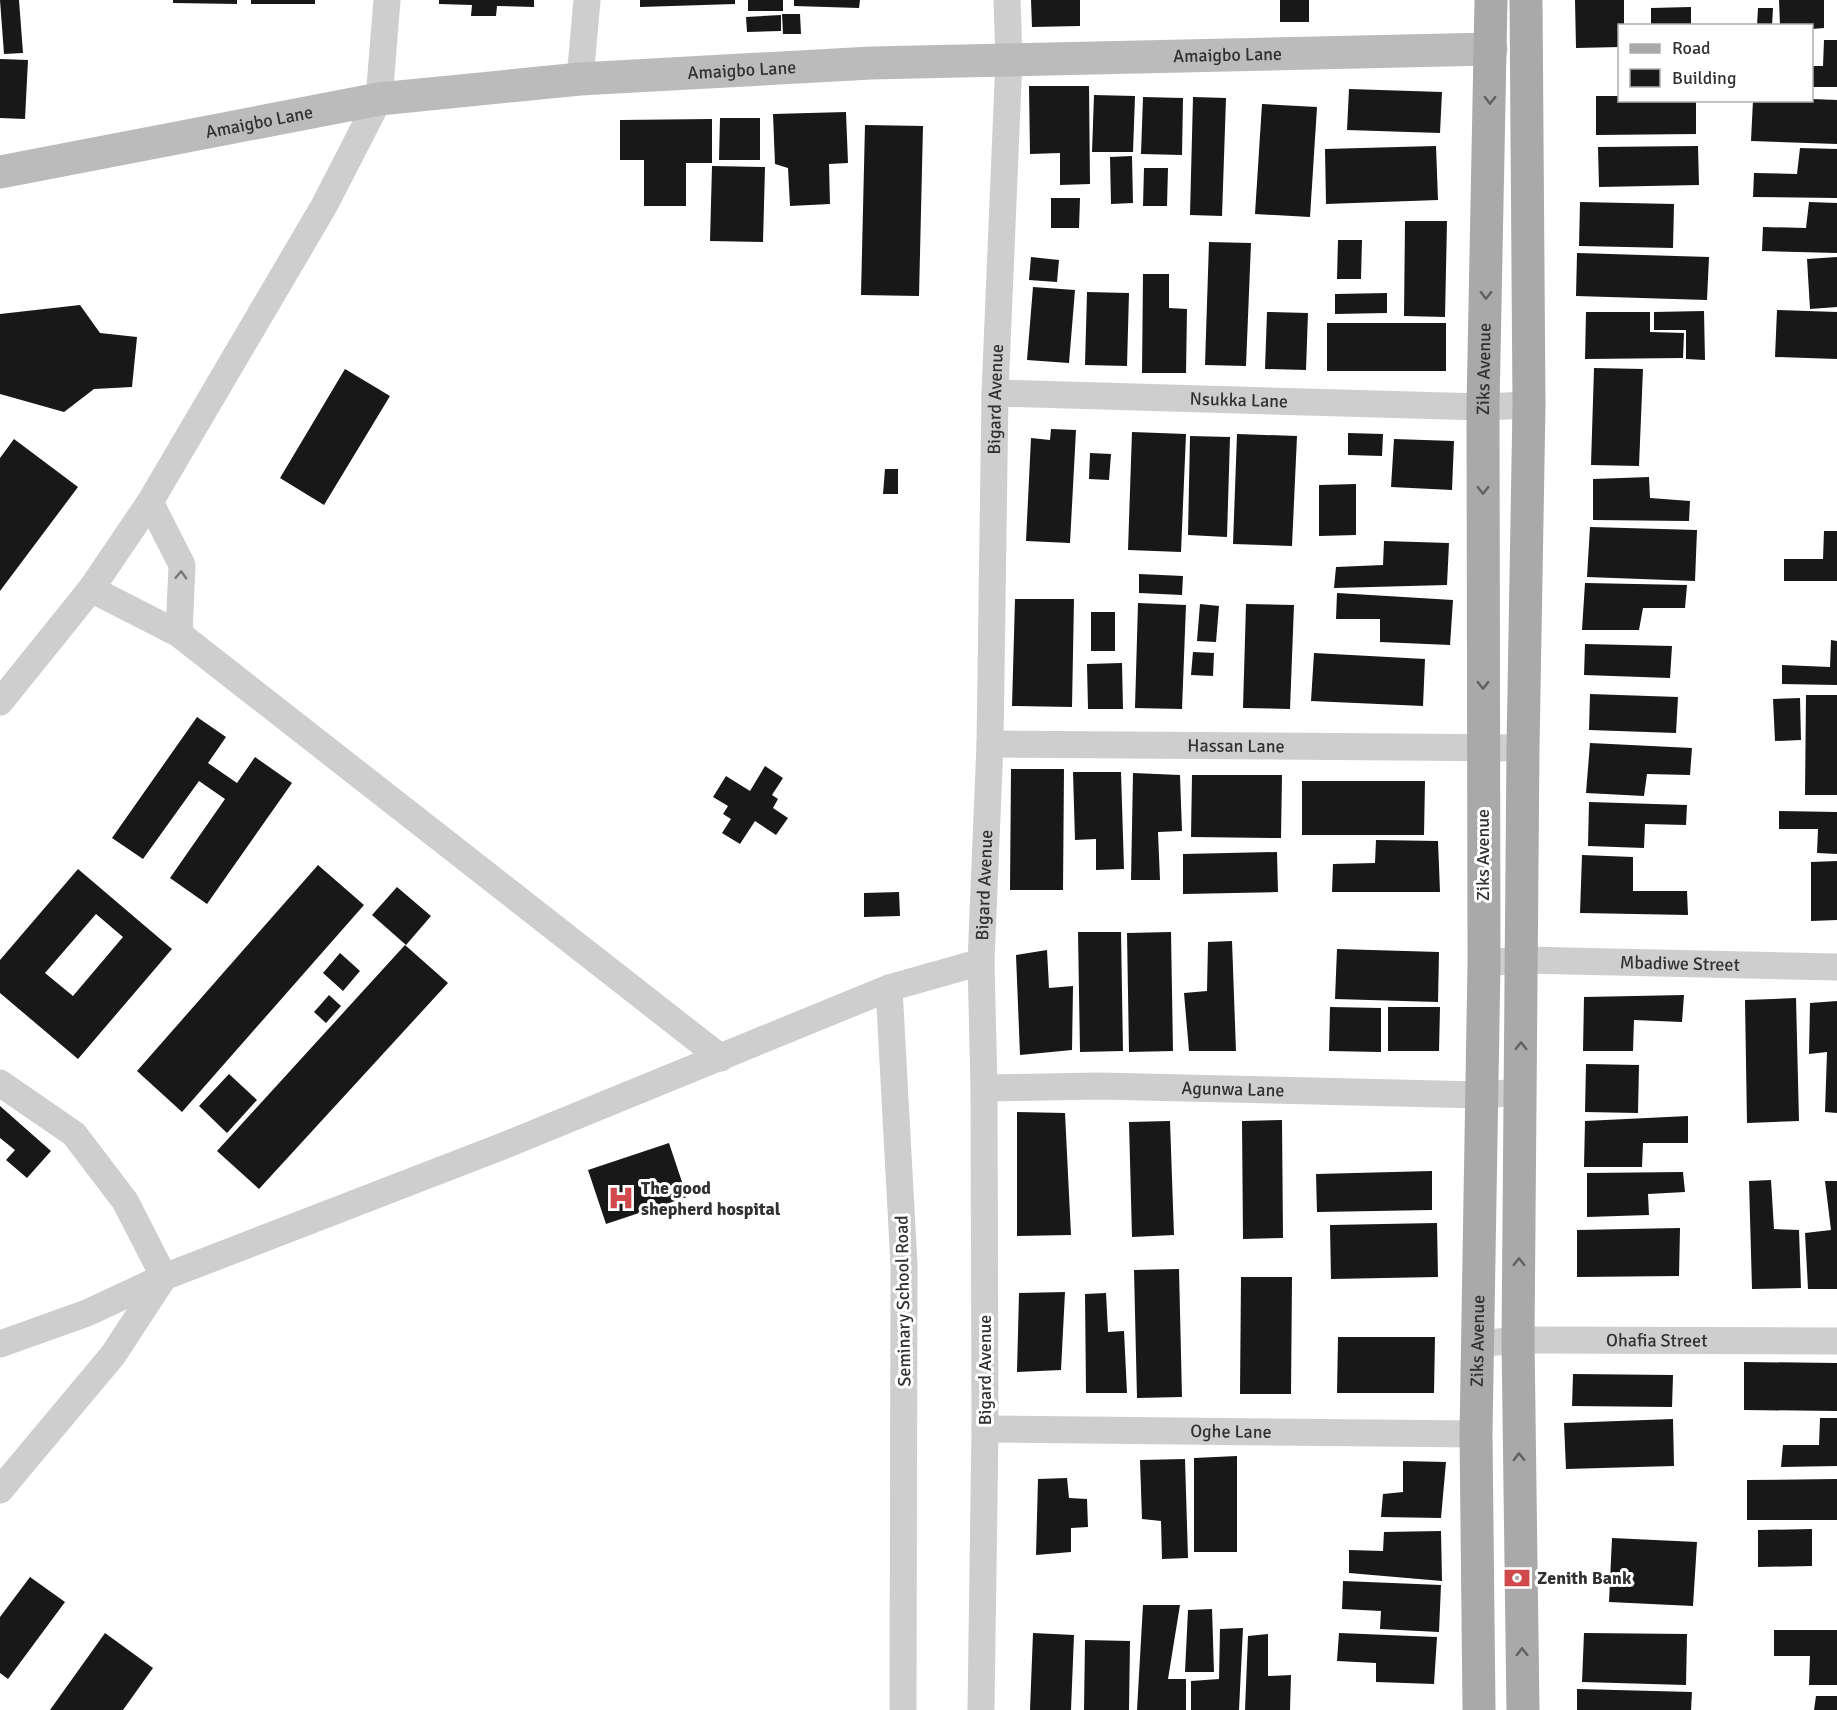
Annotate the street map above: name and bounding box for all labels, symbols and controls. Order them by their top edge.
legend [1618,24,1813,102]
text: Road [1672,37,1711,59]
street label: Amaigbo Lane [1173,43,1282,67]
street label: Amaigbo Lane [687,56,797,84]
text: Building [1672,67,1736,89]
one-way arrow [1484,96,1496,105]
street label: Amaigbo Lane [204,101,315,143]
one-way arrow [1479,291,1492,300]
street label: Ziks Avenue [1472,323,1496,415]
street label: Bigard Avenue [983,343,1008,455]
street label: Nsukka Lane [1189,388,1288,412]
one-way arrow [1477,486,1489,495]
one-way arrow [175,571,188,580]
one-way arrow [1477,681,1489,690]
street label: Hassan Lane [1187,734,1285,757]
street label: Ziks Avenue [1472,809,1494,901]
street label: Bigard Avenue [971,829,997,941]
street label: Mbadiwe Street [1620,951,1740,976]
one-way arrow [1514,1041,1527,1050]
street label: Agunwa Lane [1181,1077,1285,1101]
place label: The good shepherd hospital [641,1177,781,1220]
hospital icon: The good shepherd hospital [606,1183,636,1213]
street label: Seminary School Road [891,1215,915,1387]
one-way arrow [1512,1257,1525,1266]
street label: Ziks Avenue [1466,1295,1489,1387]
street label: Bigard Avenue [974,1315,996,1425]
street label: Ohafia Street [1606,1329,1708,1352]
street label: Oghe Lane [1190,1420,1272,1443]
one-way arrow [1513,1452,1525,1461]
bank icon: Zenith Bank [1502,1563,1532,1593]
place label: Zenith Bank [1537,1567,1632,1589]
one-way arrow [1516,1647,1528,1656]

